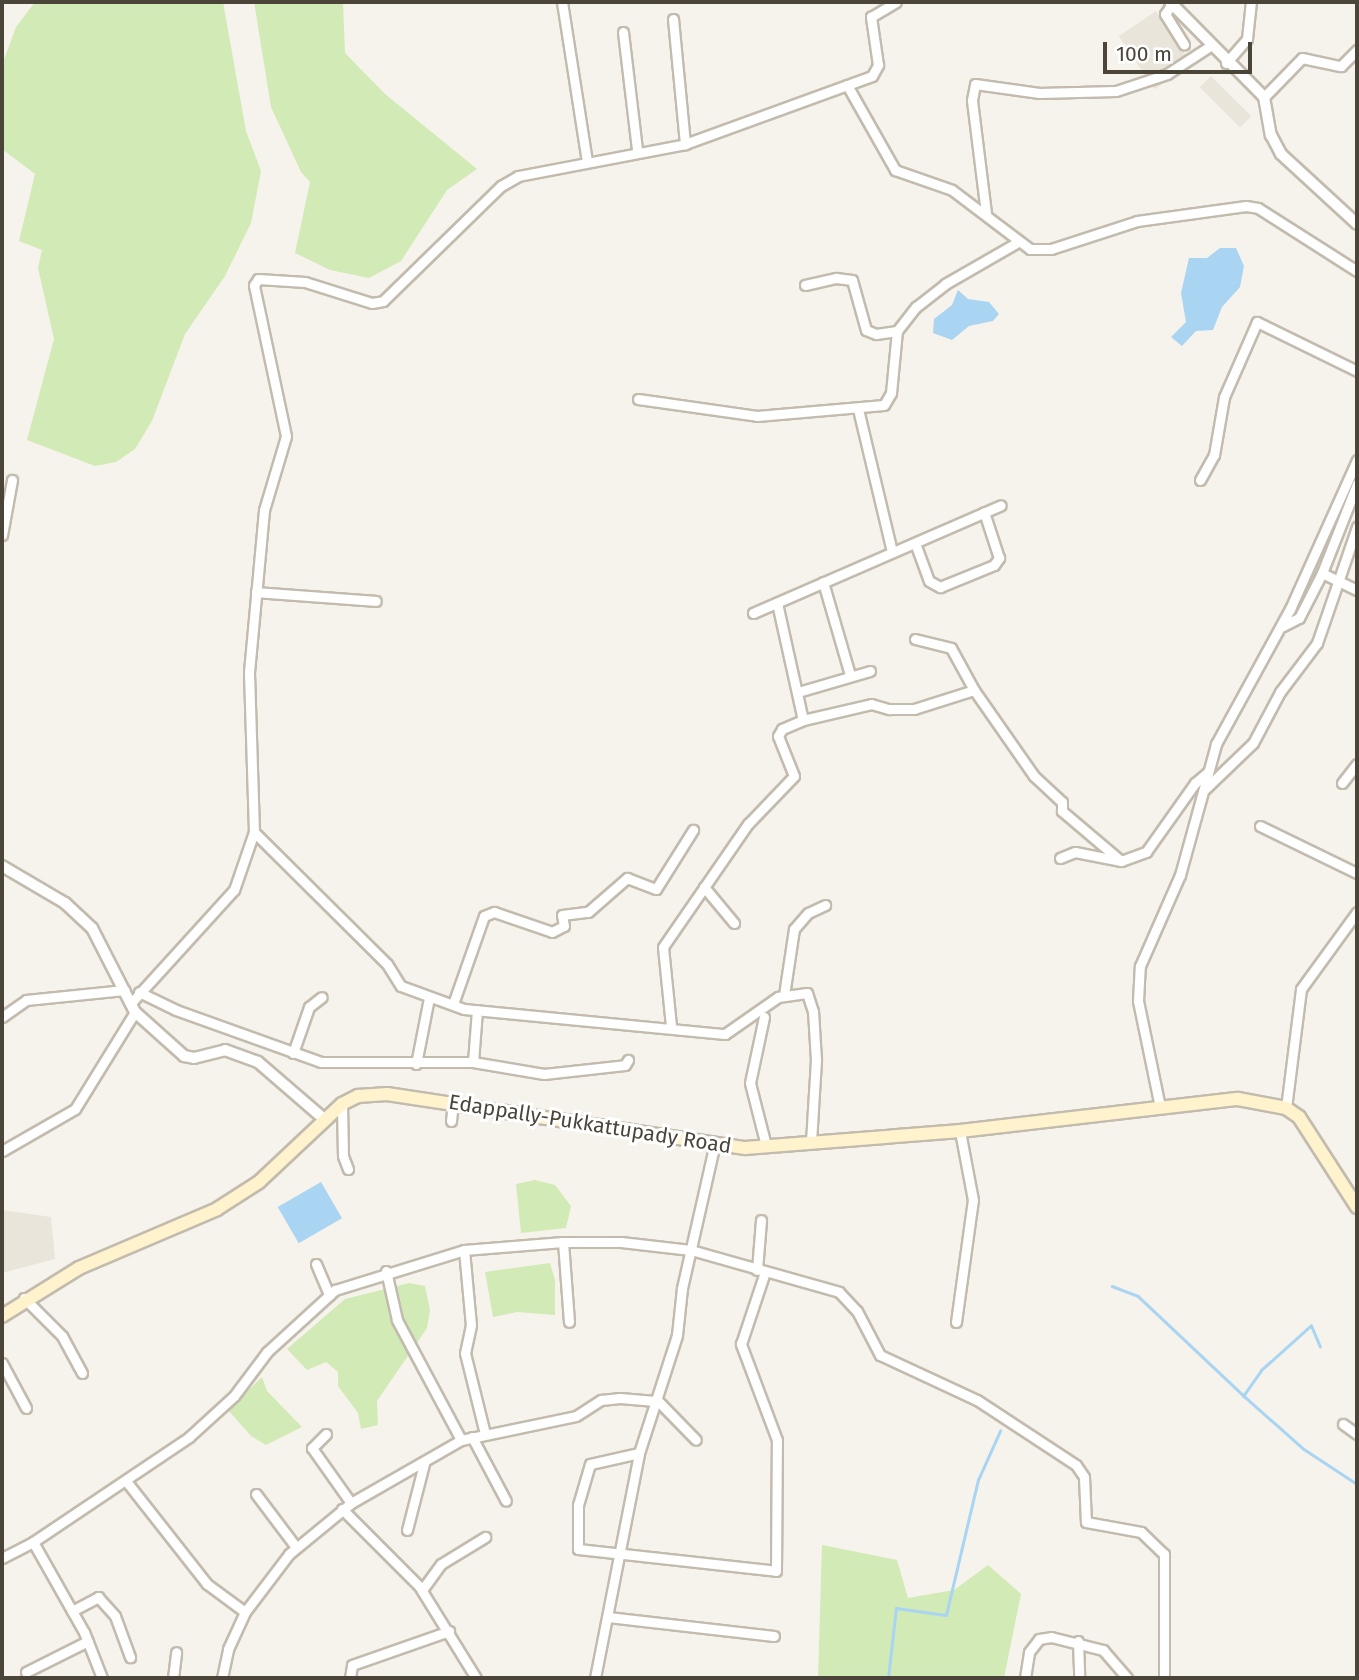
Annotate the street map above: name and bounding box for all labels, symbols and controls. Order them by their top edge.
scale bar [1107,28,1256,72]
text: 100 m [1116,41,1172,67]
street label: Edappally-Pukkattupady Road [447,1089,733,1159]

